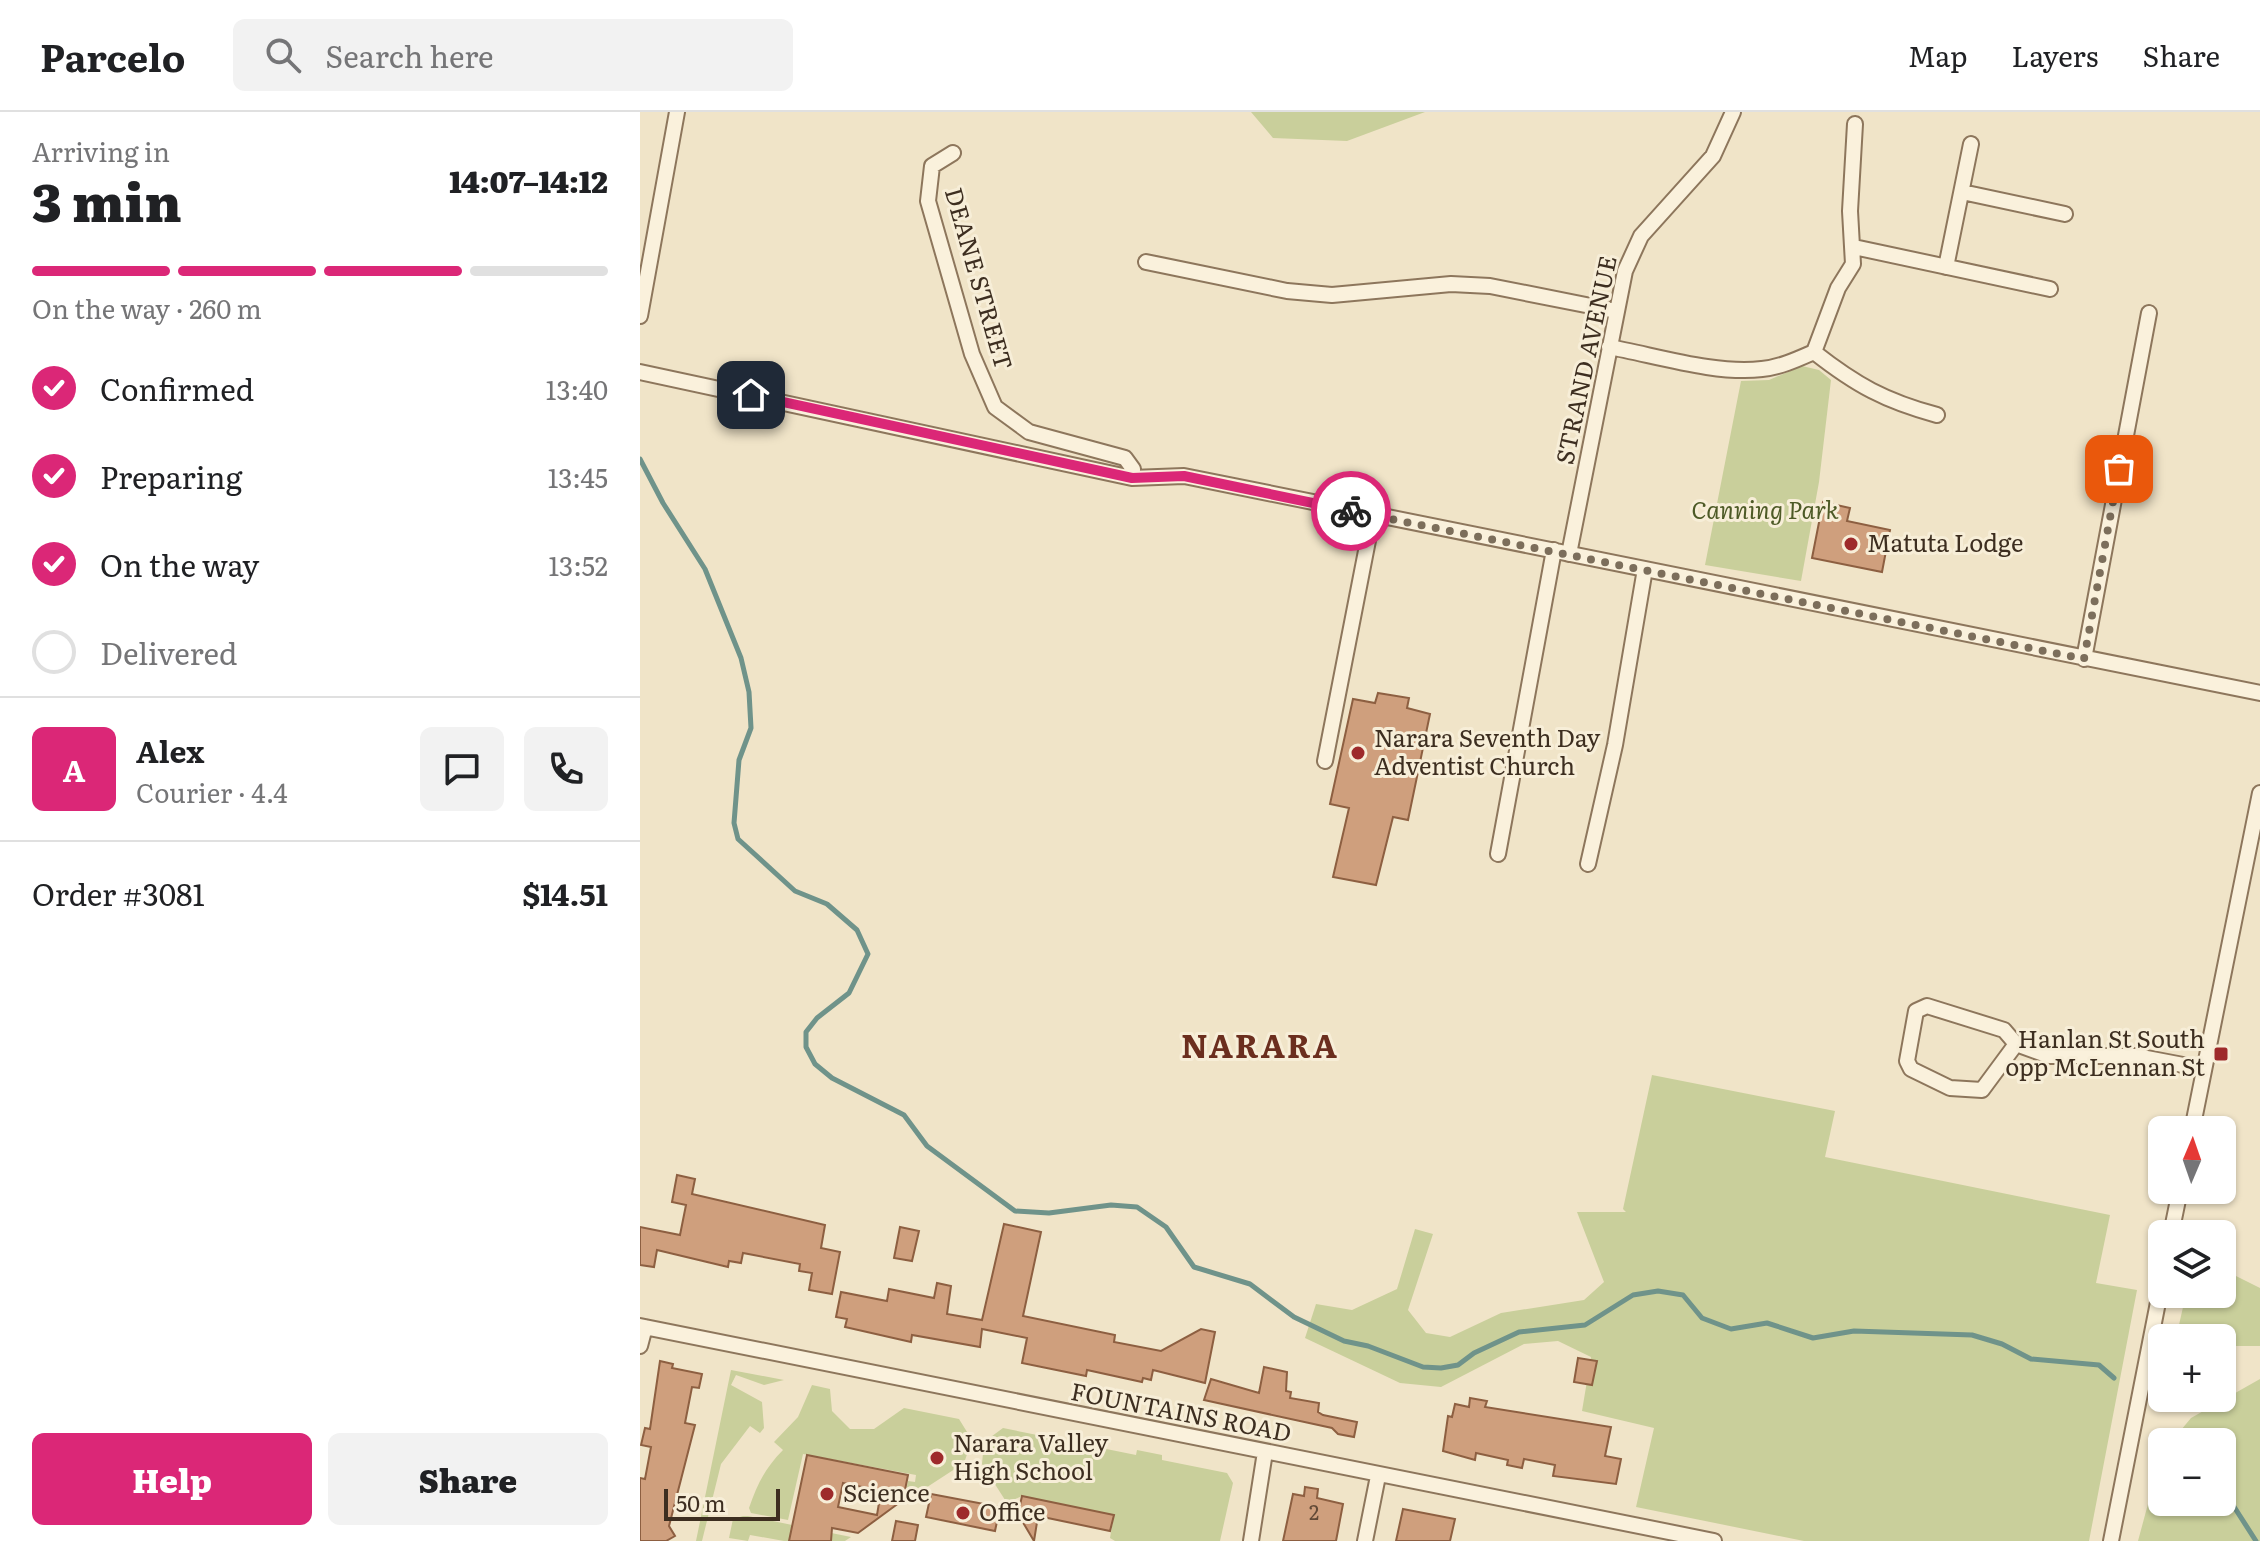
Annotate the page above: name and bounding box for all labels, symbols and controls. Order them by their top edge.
search box [233,19,793,91]
text: Parcelo [40,27,185,84]
icon: search [261,33,305,77]
text: Search here [325,33,494,77]
text: Map [1908,34,1967,76]
text: Layers [2011,34,2098,76]
text: Share [2142,34,2220,76]
text: Arriving in [32,131,170,170]
text: 14:07–14:12 [449,158,608,202]
text: 3 min [32,161,182,238]
street label: DEANE STREET [938,183,1023,373]
street label: STRAND AVENUE [1545,252,1624,467]
text: On the way · 260 m [32,288,262,327]
pin [717,361,785,429]
icon: check [32,366,76,410]
text: Confirmed [100,366,254,410]
text: 13:40 [546,369,608,408]
icon: home [729,373,773,417]
pin [2085,435,2153,503]
icon: bag [2097,447,2141,491]
icon: check [32,454,76,498]
text: Preparing [100,454,242,498]
text: 13:45 [548,457,608,496]
courier [1311,471,1391,551]
icon: bike [1329,489,1373,533]
park label: Canning Park [1691,491,1840,526]
place label: Matuta Lodge [1867,524,2023,559]
marker: Matuta Lodge [1842,535,1860,553]
icon: check [32,542,76,586]
text: On the way [100,542,259,586]
text: 13:52 [549,545,608,584]
text: Delivered [100,630,237,674]
place label: Narara Seventh Day Adventist Church [1374,719,1600,782]
button: chat [420,727,504,811]
button: phone [524,727,608,811]
text: Alex [136,728,204,772]
marker: Narara Seventh Day Adventist Church [1349,744,1367,762]
text: A [63,747,85,791]
text: Courier · 4.4 [136,772,288,811]
text: Order #3081 [32,871,205,915]
text: $14.51 [522,871,608,915]
district label: NARARA [1181,1020,1339,1068]
place label: Hanlan St South opp McLennan St [2005,1020,2205,1083]
marker: Hanlan St South opp McLennan St [2212,1045,2230,1063]
north arrow [2148,1116,2236,1204]
map controls [2148,1116,2236,1516]
button: layers [2148,1220,2236,1308]
button: + [2148,1324,2236,1412]
street label: FOUNTAINS ROAD [1068,1372,1295,1449]
place label: Narara Valley High School [953,1424,1109,1487]
button: − [2148,1428,2236,1516]
button: Help [32,1433,312,1525]
button: Share [328,1433,608,1525]
marker: Narara Valley High School [928,1449,946,1467]
place label: Science [843,1474,930,1509]
scale bar [664,1485,780,1521]
marker: Science [818,1485,836,1503]
text: 50 m [676,1486,726,1519]
place label: Office [979,1493,1045,1528]
house number: 2 [1309,1496,1319,1526]
marker: Office [954,1504,972,1522]

